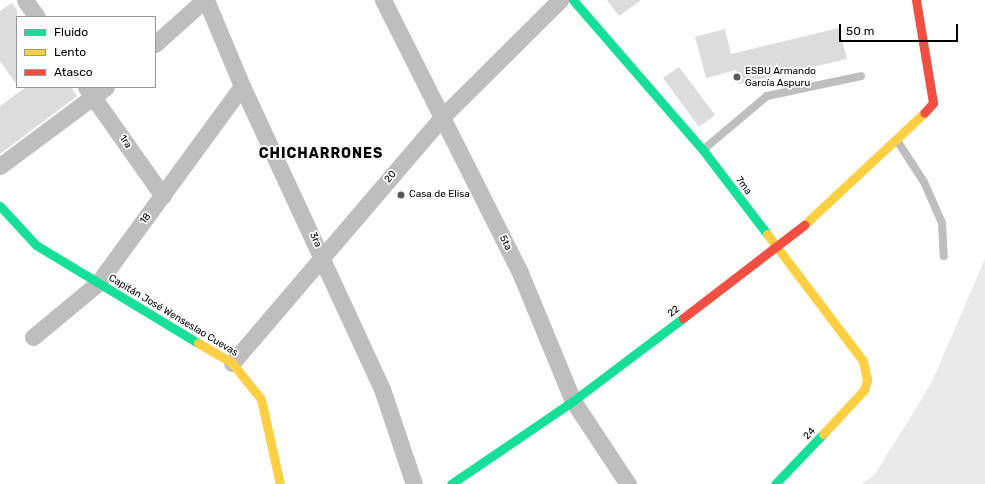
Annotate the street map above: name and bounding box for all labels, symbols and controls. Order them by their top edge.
legend [16,16,156,88]
scale bar [841,16,960,42]
text: 50 m [846,24,874,38]
text: Fluido [54,25,88,39]
text: Lento [54,45,86,59]
text: Atasco [54,65,93,79]
place label: ESBU Armando García Aspuru [745,65,816,88]
marker: ESBU Armando García Aspuru [732,72,742,82]
street label: 1ra [116,133,134,151]
district label: CHICHARRONES [259,146,383,162]
street label: 20 [382,168,400,186]
street label: 7ma [732,175,754,197]
place label: Casa de Elisa [409,189,470,201]
marker: Casa de Elisa [396,190,406,200]
street label: 18 [138,211,154,227]
street label: 3ra [306,231,324,249]
street label: 5ta [496,233,514,253]
street label: Capitán José Wenseslao Cuevas [106,272,240,360]
street label: 22 [666,304,682,320]
street label: 24 [802,426,818,442]

